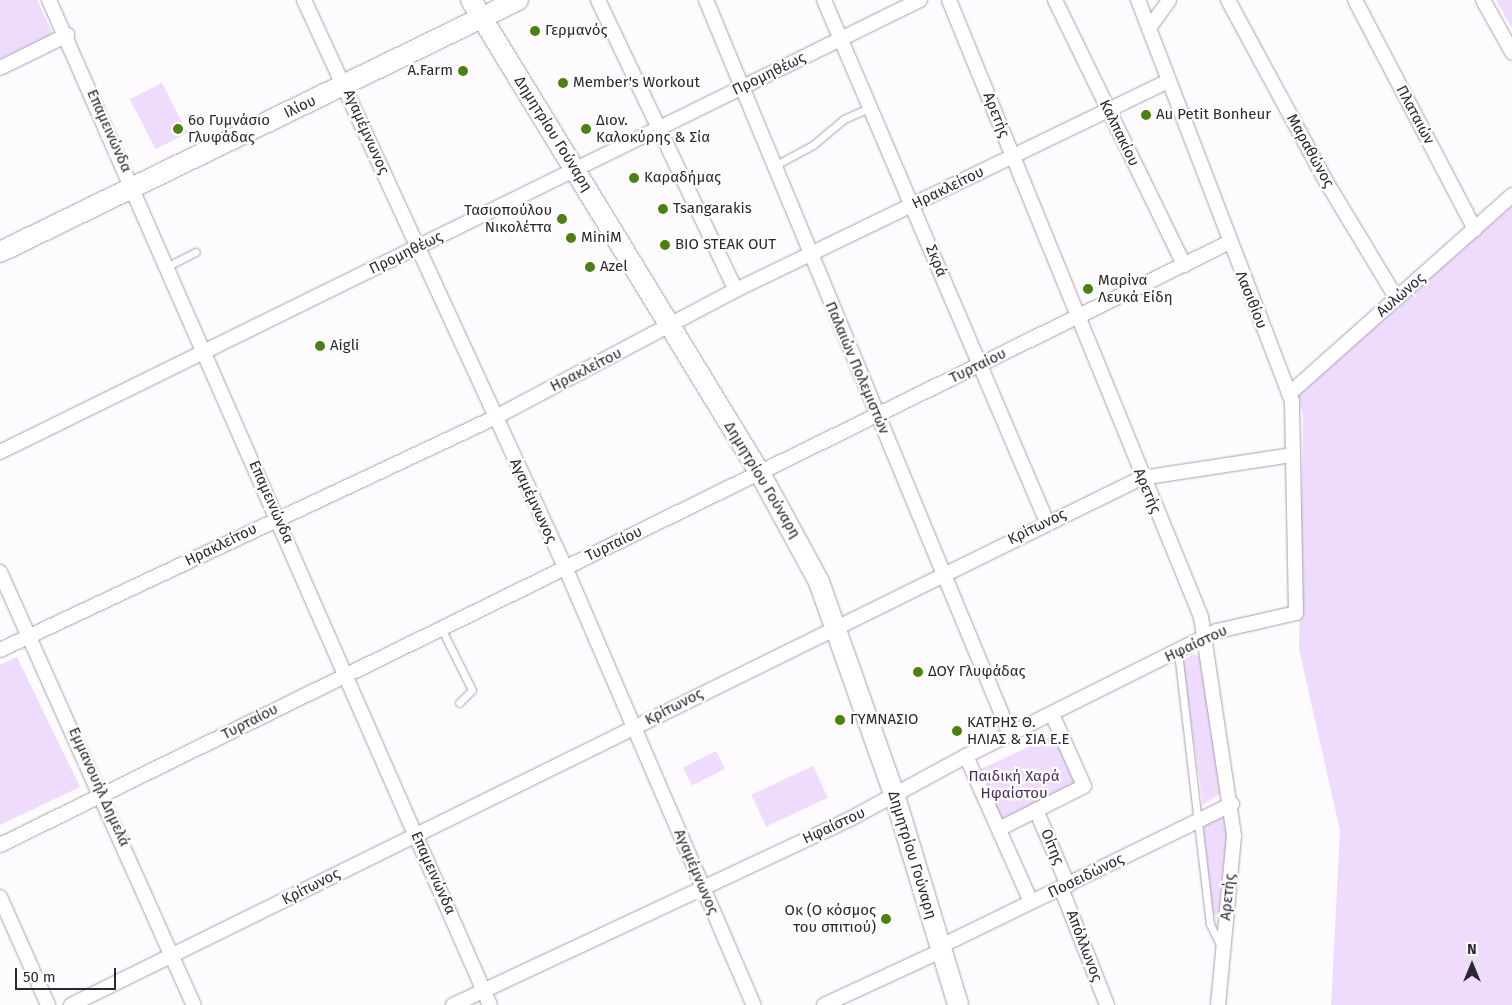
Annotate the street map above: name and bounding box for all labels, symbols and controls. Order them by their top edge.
place label: Γερμανός [545,22,607,40]
marker: Γερμανός [529,25,541,37]
street label: Προμηθέως [729,49,809,99]
place label: A.Farm [407,62,453,80]
marker: A.Farm [457,65,469,77]
street label: Δημητρίου Γούναρη [510,73,596,195]
place label: Member's Workout [573,74,700,92]
marker: Member's Workout [557,77,569,89]
street label: Πλαταιών [1392,82,1438,148]
street label: Επαμεινώνδα [83,87,135,175]
street label: Αγαμέμνωνος [339,87,393,177]
street label: Αρετής [979,90,1013,140]
street label: Ιλίου [281,92,319,122]
street label: Καλπακίου [1095,97,1143,169]
place label: Au Petit Bonheur [1156,106,1271,124]
marker: Au Petit Bonheur [1140,109,1152,121]
place label: 6ο Γυμνάσιο Γλυφάδας [188,111,270,146]
place label: Διον. Καλοκύρης & Σία [596,111,710,146]
street label: Μαραθώνος [1282,111,1338,191]
marker: 6ο Γυμνάσιο Γλυφάδας [172,123,184,135]
marker: Διον. Καλοκύρης & Σία [580,123,592,135]
street label: Ηρακλείτου [909,163,987,213]
place label: Καραδήμας [644,169,721,187]
marker: Καραδήμας [628,172,640,184]
place label: Tsangarakis [673,200,752,218]
place label: Τασιοπούλου Νικολέττα [464,201,552,236]
marker: Tsangarakis [657,203,669,215]
marker: Τασιοπούλου Νικολέττα [556,213,568,225]
street label: Προμηθέως [366,228,446,278]
place label: MiniM [581,229,622,247]
marker: MiniM [565,232,577,244]
place label: BIO STEAK OUT [675,236,776,254]
marker: BIO STEAK OUT [659,239,671,251]
street label: Σκρά [922,242,950,280]
place label: Azel [600,258,628,276]
marker: Azel [584,261,596,273]
street label: Λασιθίου [1231,269,1271,331]
street label: Αυλώνος [1373,269,1429,321]
place label: Μαρίνα Λευκά Είδη [1098,271,1173,306]
marker: Μαρίνα Λευκά Είδη [1082,283,1094,295]
street label: Παλαιών Πολεμιστών [821,299,893,437]
place label: Aigli [330,337,359,355]
marker: Aigli [314,340,326,352]
street label: Ηρακλείτου [547,344,625,396]
street label: Τυρταίου [947,345,1009,387]
street label: Δημητρίου Γούναρη [720,418,804,542]
street label: Αγαμέμνωνος [506,456,560,546]
street label: Επαμεινώνδα [245,458,297,546]
street label: Αρετής [1130,466,1164,516]
street label: Κρίτωνος [1005,505,1069,549]
street label: Ηρακλείτου [182,520,260,570]
street label: Τυρταίου [583,523,645,565]
street label: Ηφαίστου [1162,622,1230,666]
place label: ΔΟΥ Γλυφάδας [928,663,1025,681]
marker: ΔΟΥ Γλυφάδας [912,666,924,678]
street label: Κρίτωνος [642,685,706,729]
street label: Τυρταίου [219,700,281,744]
place label: ΓΥΜΝΑΣΙΟ [850,711,918,729]
place label: ΚΑΤΡΗΣ Θ. ΗΛΙΑΣ & ΣΙΑ Ε.Ε [967,713,1069,748]
marker: ΓΥΜΝΑΣΙΟ [834,714,846,726]
street label: Εμμανουήλ Δημελά [65,725,133,849]
marker: ΚΑΤΡΗΣ Θ. ΗΛΙΑΣ & ΣΙΑ Ε.Ε [951,725,963,737]
park label: Παιδική Χαρά Ηφαίστου [968,767,1060,802]
street label: Δημητρίου Γούναρη [884,789,940,921]
street label: Ηφαίστου [800,804,868,848]
street label: Οίτης [1036,826,1068,868]
street label: Αγαμέμνωνος [670,827,722,917]
street label: Επαμεινώνδα [407,829,459,917]
street label: Ποσειδώνος [1045,850,1127,902]
street label: Κρίτωνος [279,865,343,909]
street label: Αρετής [1217,873,1239,921]
place label: Οκ (Ο κόσμος του σπιτιού) [785,901,876,936]
street label: Απόλλωνος [1062,908,1106,984]
marker: Οκ (Ο κόσμος του σπιτιού) [880,913,892,925]
north arrow [1447,940,1497,990]
text: N [1467,941,1477,958]
scale bar [18,958,119,990]
text: 50 m [23,968,56,986]

